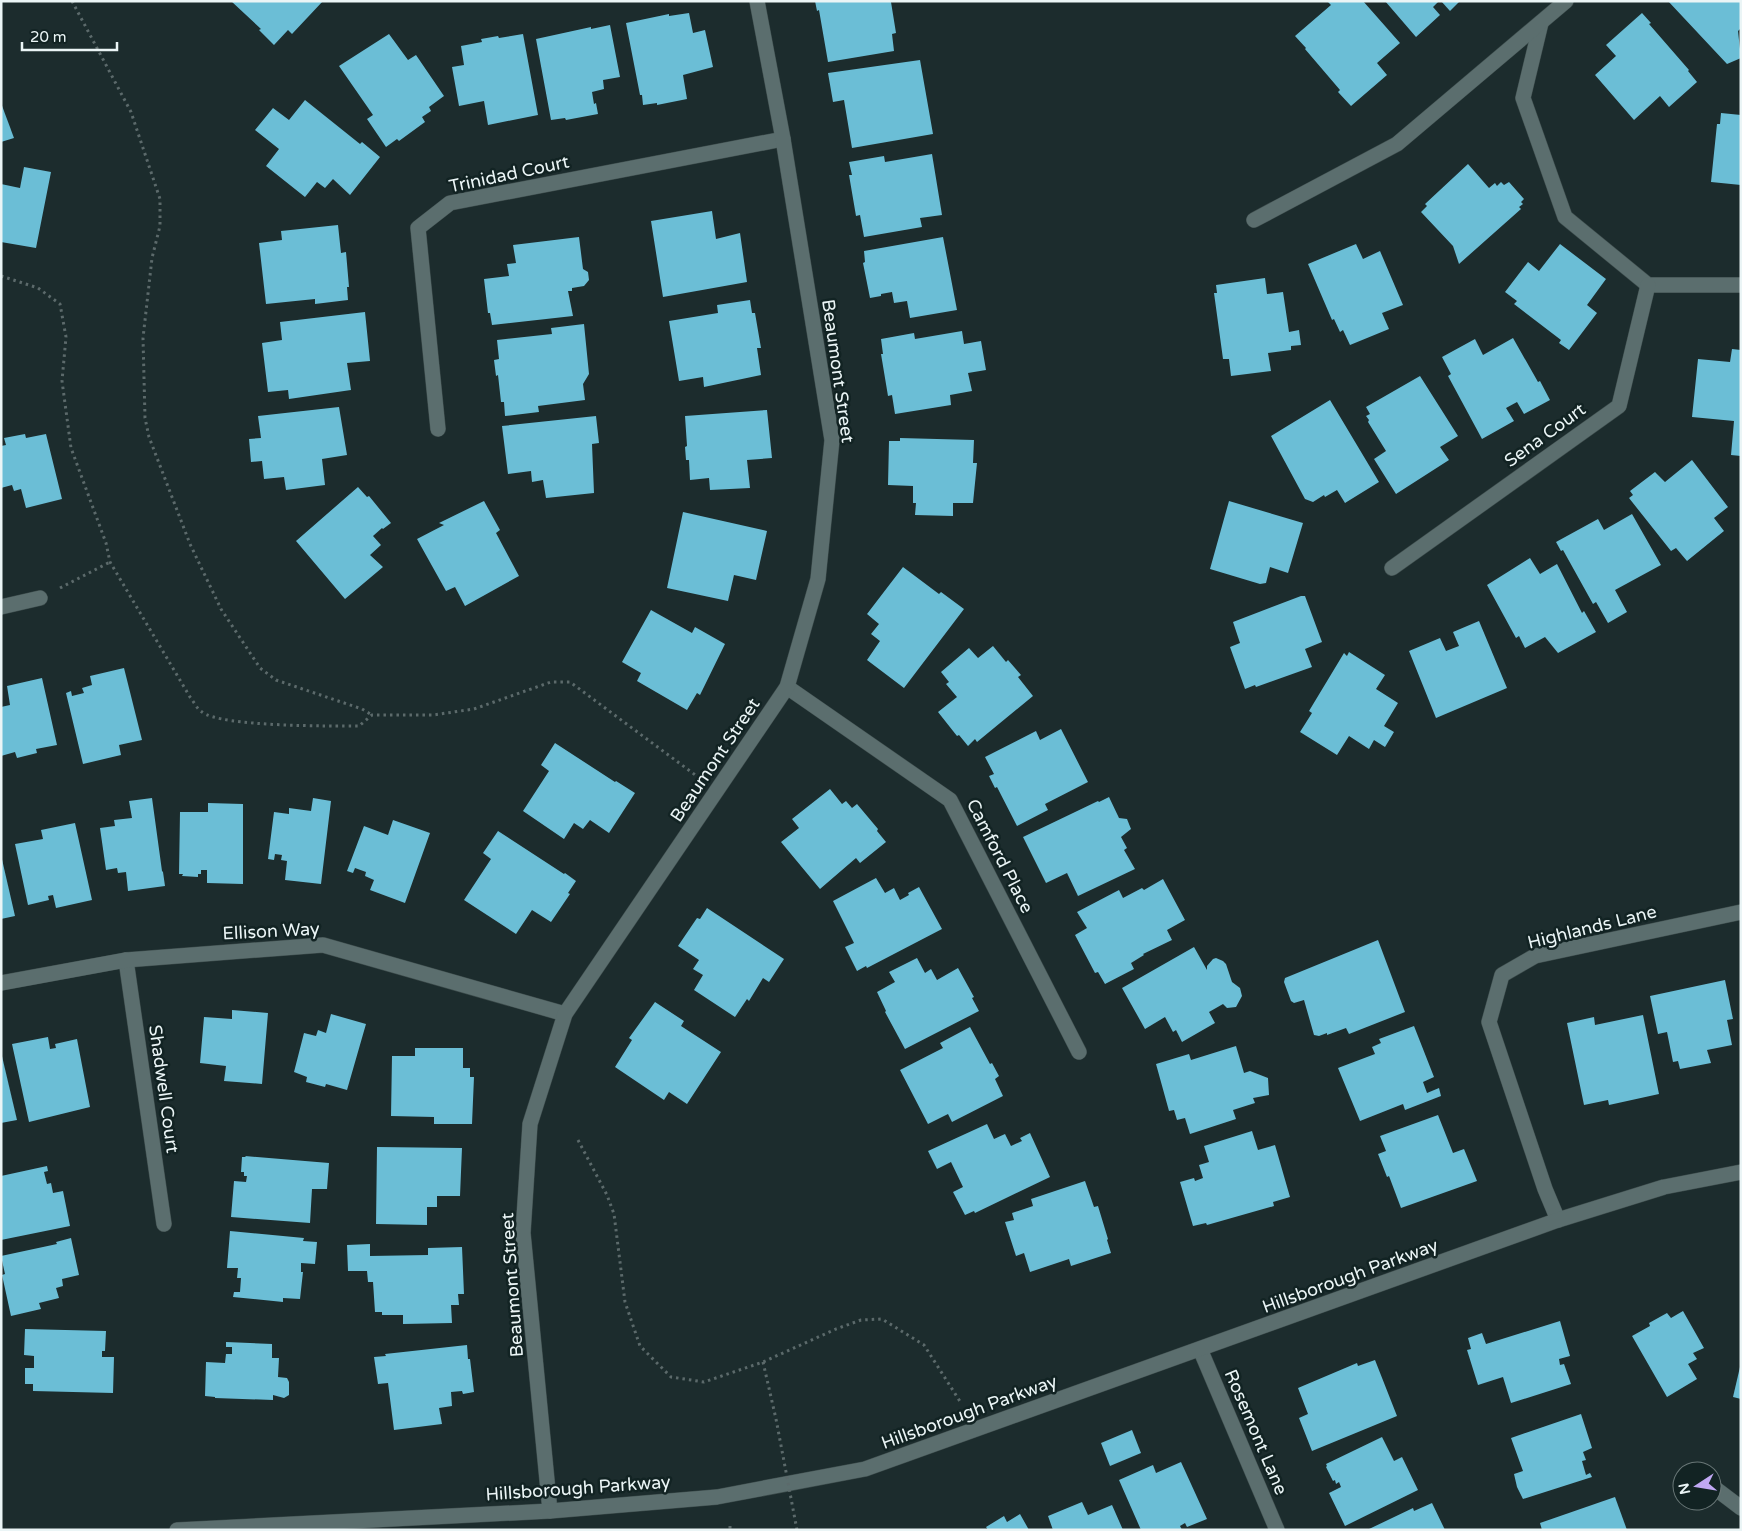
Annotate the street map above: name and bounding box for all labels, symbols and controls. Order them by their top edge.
scale bar [22,20,118,52]
text: 20 m [30,28,67,46]
street label: Trinidad Court [447,151,571,197]
street label: Beaumont Street [817,298,859,444]
street label: Sena Court [1500,398,1590,472]
street label: Beaumont Street [665,694,765,826]
street label: Camford Place [962,795,1038,917]
street label: Highlands Lane [1525,900,1659,954]
street label: Ellison Way [222,917,320,945]
street label: Shadwell Court [144,1023,184,1155]
street label: Beaumont Street [496,1212,528,1358]
street label: Hillsborough Parkway [1259,1234,1441,1318]
street label: Rosemont Lane [1220,1366,1292,1498]
street label: Hillsborough Parkway [878,1370,1060,1454]
north arrow [1672,1461,1722,1511]
street label: Hillsborough Parkway [485,1471,672,1505]
text: N [1675,1481,1694,1496]

